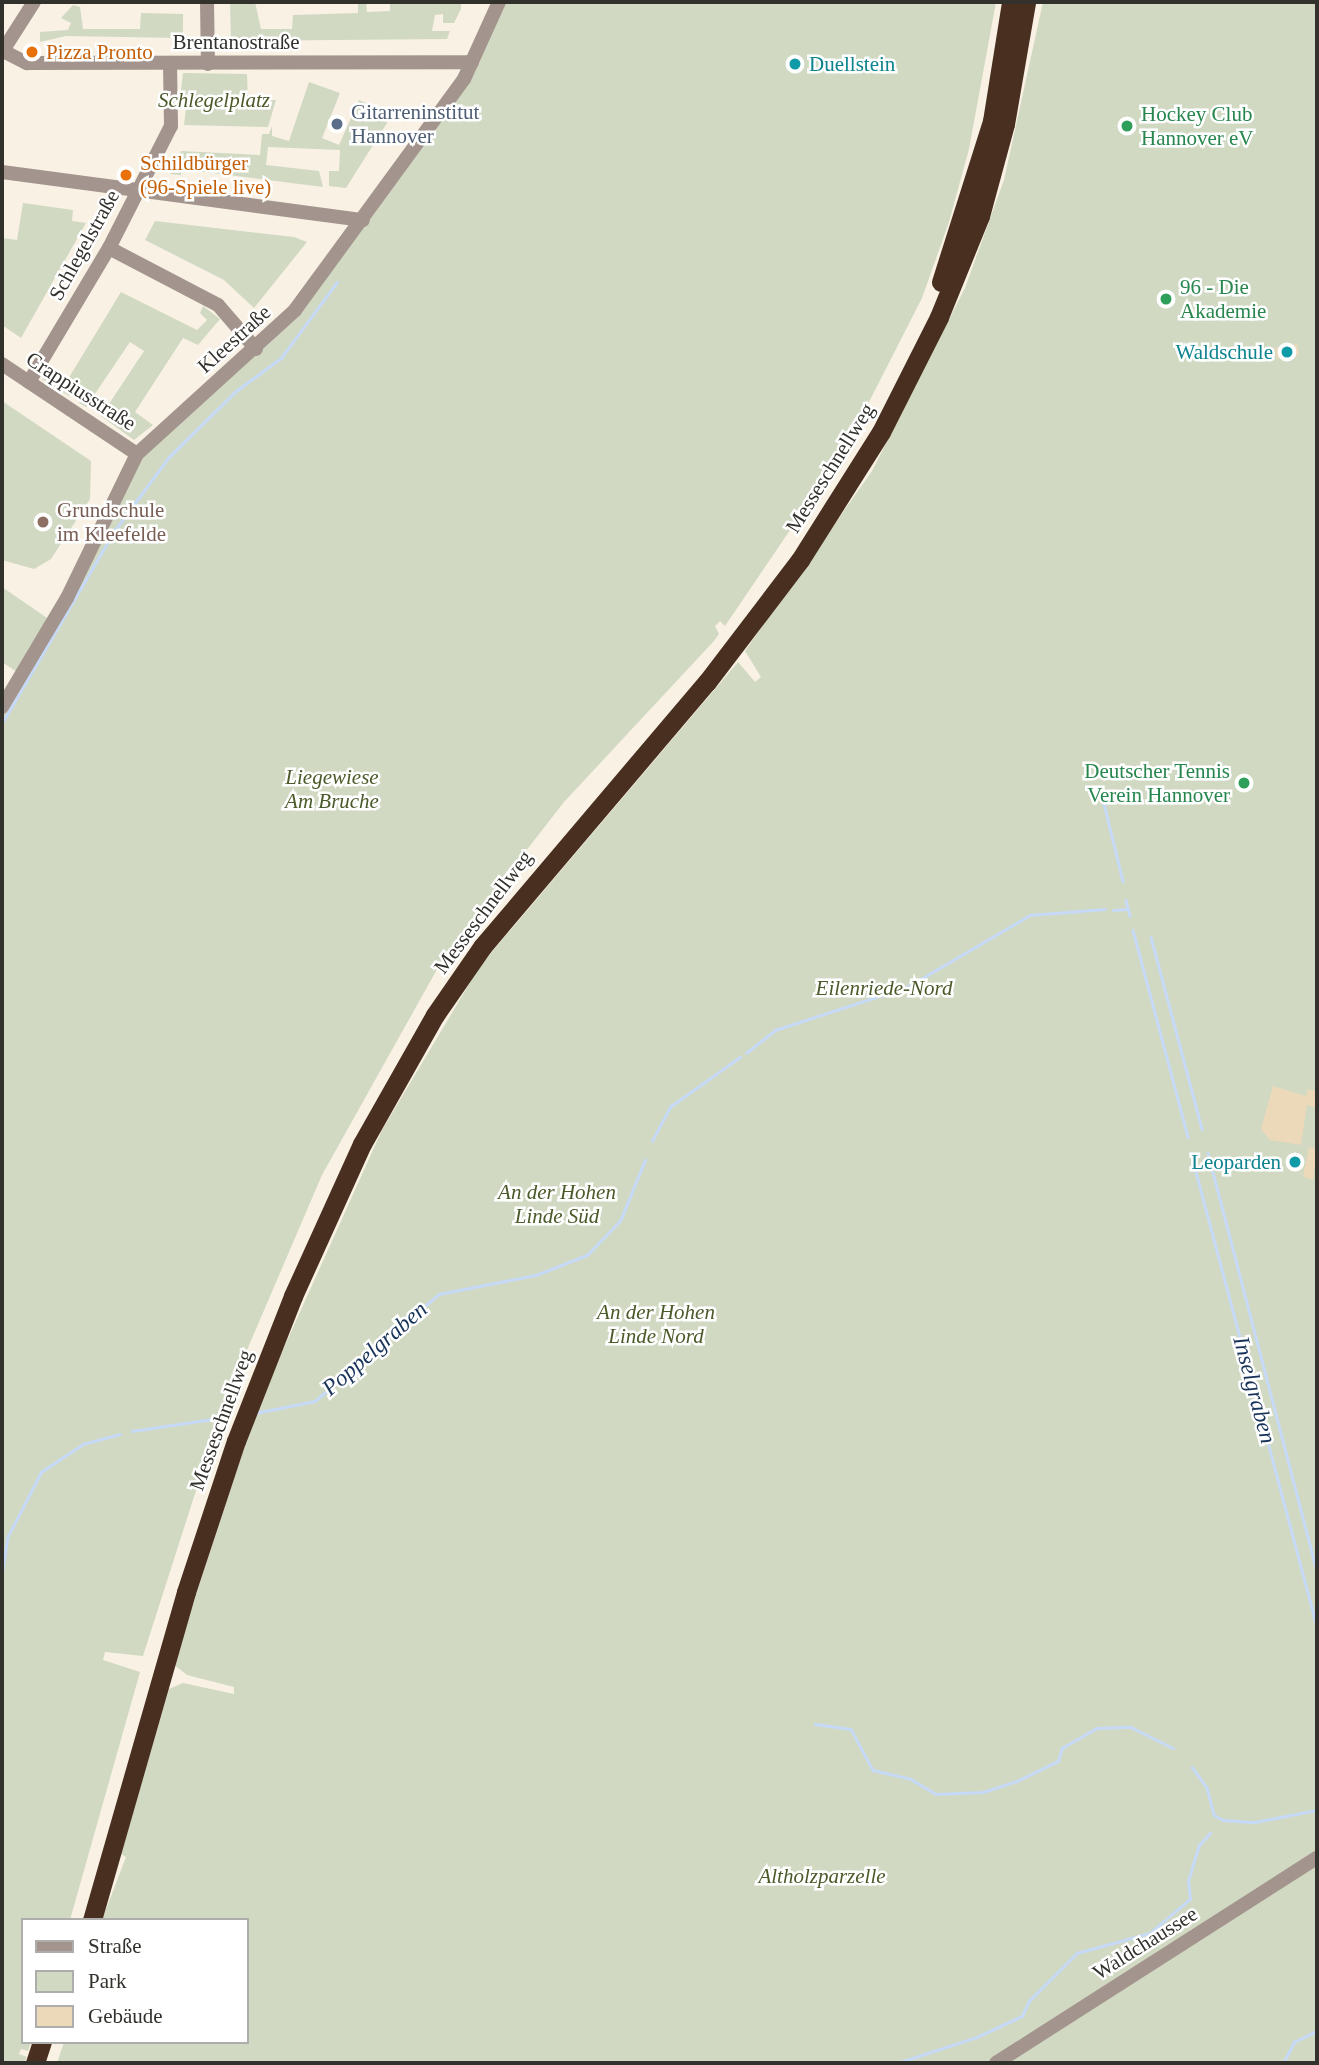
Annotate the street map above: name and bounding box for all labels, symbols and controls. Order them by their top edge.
street label: Brentanostraße [172,29,300,55]
place label: Pizza Pronto [46,39,153,65]
marker: Pizza Pronto [24,44,40,60]
place label: Duellstein [809,51,895,77]
marker: Duellstein [787,56,803,72]
park label: Schlegelplatz [158,87,270,113]
place label: Gitarreninstitut Hannover [351,99,479,149]
place label: Hockey Club Hannover eV [1141,101,1254,151]
marker: Gitarreninstitut Hannover [329,116,345,132]
marker: Hockey Club Hannover eV [1119,118,1135,134]
place label: Schildbürger (96-Spiele live) [140,150,271,200]
marker: Schildbürger (96-Spiele live) [118,167,134,183]
street label: Schlegelstraße [43,185,125,305]
place label: 96 - Die Akademie [1180,274,1266,324]
marker: 96 - Die Akademie [1158,291,1174,307]
street label: Kleestraße [192,300,276,378]
place label: Waldschule [1176,339,1273,365]
marker: Waldschule [1279,344,1295,360]
street label: Crappiusstraße [21,346,141,436]
street label: Messeschnellweg [780,399,880,537]
place label: Grundschule im Kleefelde [57,497,166,547]
marker: Grundschule im Kleefelde [35,514,51,530]
place label: Deutscher Tennis Verein Hannover [1084,758,1230,808]
park label: Liegewiese Am Bruche [285,764,379,814]
marker: Deutscher Tennis Verein Hannover [1236,775,1252,791]
street label: Messeschnellweg [428,845,538,979]
park label: Eilenriede-Nord [816,975,952,1001]
place label: Leoparden [1191,1149,1281,1175]
marker: Leoparden [1287,1154,1303,1170]
park label: An der Hohen Linde Süd [498,1179,616,1229]
water label: Poppelgraben [317,1296,433,1402]
park label: An der Hohen Linde Nord [597,1299,715,1349]
water label: Inselgraben [1226,1333,1282,1447]
street label: Messeschnellweg [184,1346,258,1494]
park label: Altholzparzelle [758,1863,886,1889]
street label: Waldchaussee [1088,1901,1202,1985]
legend [21,1918,248,2044]
text: Straße [88,1934,142,1958]
text: Park [88,1969,127,1993]
text: Gebäude [88,2004,163,2028]

